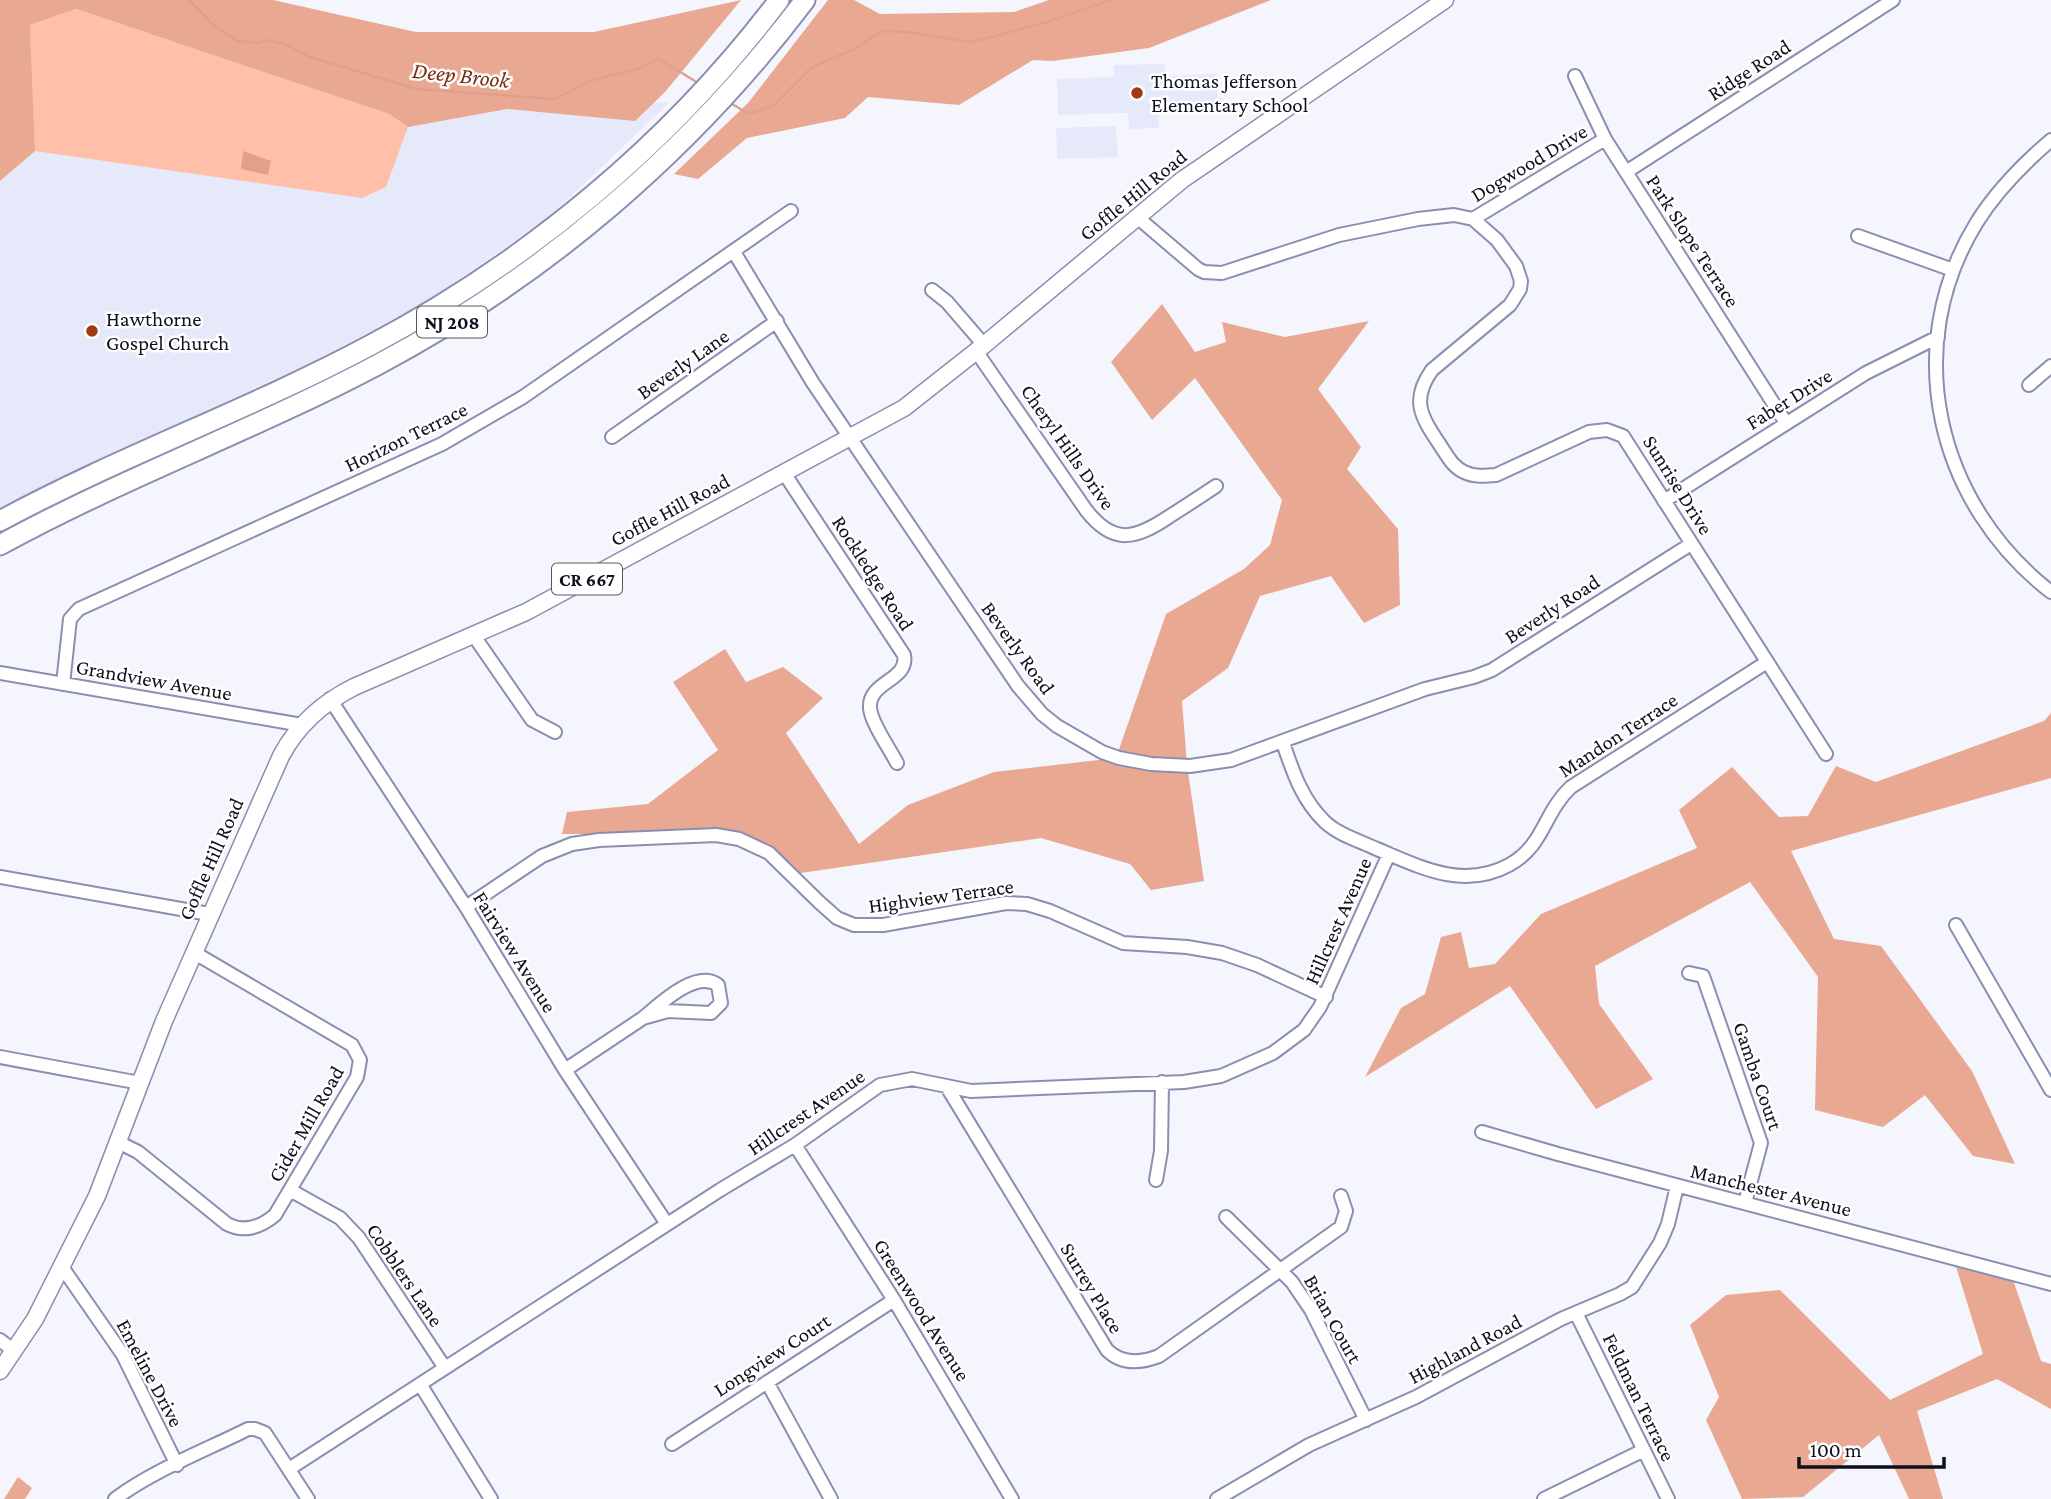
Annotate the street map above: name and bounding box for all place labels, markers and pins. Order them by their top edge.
place label: Thomas Jefferson Elementary School [1151,69,1308,117]
marker: Thomas Jefferson Elementary School [1129,85,1145,101]
place label: Hawthorne Gospel Church [106,307,229,355]
marker: Hawthorne Gospel Church [84,323,100,339]

